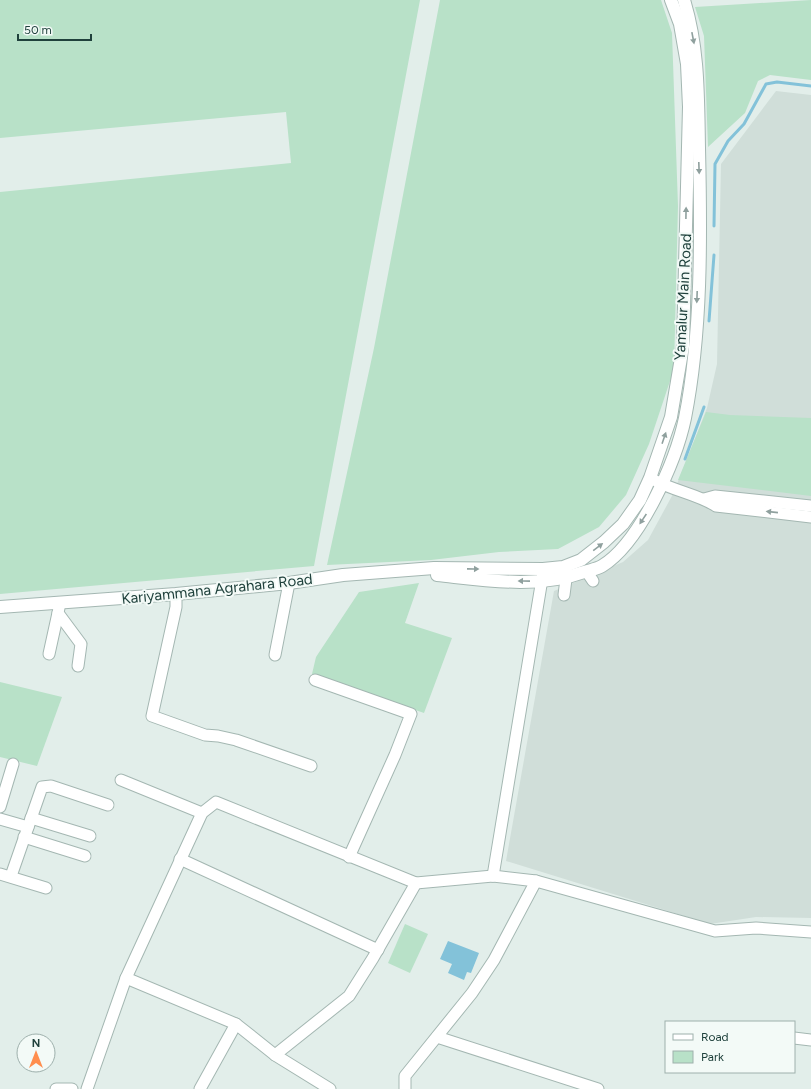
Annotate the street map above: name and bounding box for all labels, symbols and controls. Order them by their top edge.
scale bar [18,16,91,42]
text: 50 m [24,23,52,37]
one-way arrow [691,32,697,44]
one-way arrow [696,162,703,174]
one-way arrow [683,206,689,219]
street label: Yamalur Main Road [671,233,695,361]
one-way arrow [694,291,701,303]
one-way arrow [661,432,667,444]
one-way arrow [766,509,778,516]
one-way arrow [639,513,647,524]
one-way arrow [592,543,603,551]
one-way arrow [467,566,480,572]
street label: Kariyammana Agrahara Road [121,570,313,608]
one-way arrow [517,578,530,584]
legend [665,1021,795,1073]
text: Road [701,1030,729,1044]
north arrow [16,1033,56,1073]
text: N [32,1037,40,1050]
text: Park [701,1050,724,1064]

